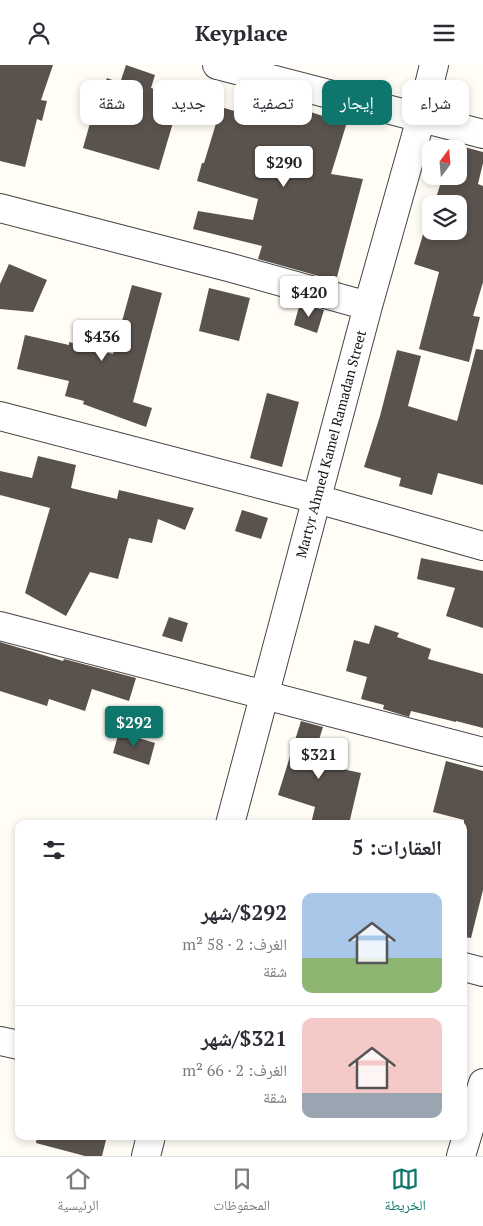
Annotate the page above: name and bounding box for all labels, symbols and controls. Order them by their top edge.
text: Keyplace [195,18,288,47]
icon: person [25,19,53,47]
icon: menu [430,19,458,47]
chip: شقة [80,80,143,125]
chip: جديد [153,80,224,125]
chip: تصفية [234,80,312,125]
chip: إيجار [322,80,392,125]
chip: شراء [402,80,469,125]
north arrow [422,140,468,185]
map controls [422,140,467,240]
pin: $290 [254,145,314,188]
text: $290 [266,151,302,173]
button: layers [422,195,467,240]
pin: $420 [279,275,339,318]
text: $420 [291,281,327,303]
pin: $436 [72,319,132,362]
text: $436 [84,325,120,347]
street label: Martyr Ahmed Kamel Ramadan Street [291,327,370,560]
pin: $292 [104,705,164,748]
text: $292 [116,711,152,733]
pin: $321 [289,737,349,780]
text: $321 [301,743,337,765]
text: العقارات: 5 [352,833,442,861]
icon: filters [40,836,68,864]
text: $292/شهر [201,898,287,926]
icon: home [342,913,402,973]
text: الغرف: 2 · 58 m² [182,933,287,955]
text: شقة [263,960,287,982]
text: $321/شهر [201,1024,287,1052]
icon: home [342,1038,402,1098]
text: الغرف: 2 · 66 m² [182,1059,287,1081]
text: شقة [263,1086,287,1108]
tab: الرئيسية [57,1165,99,1219]
tab: المحفوظات [213,1165,270,1219]
tab: الخريطة [385,1165,426,1219]

